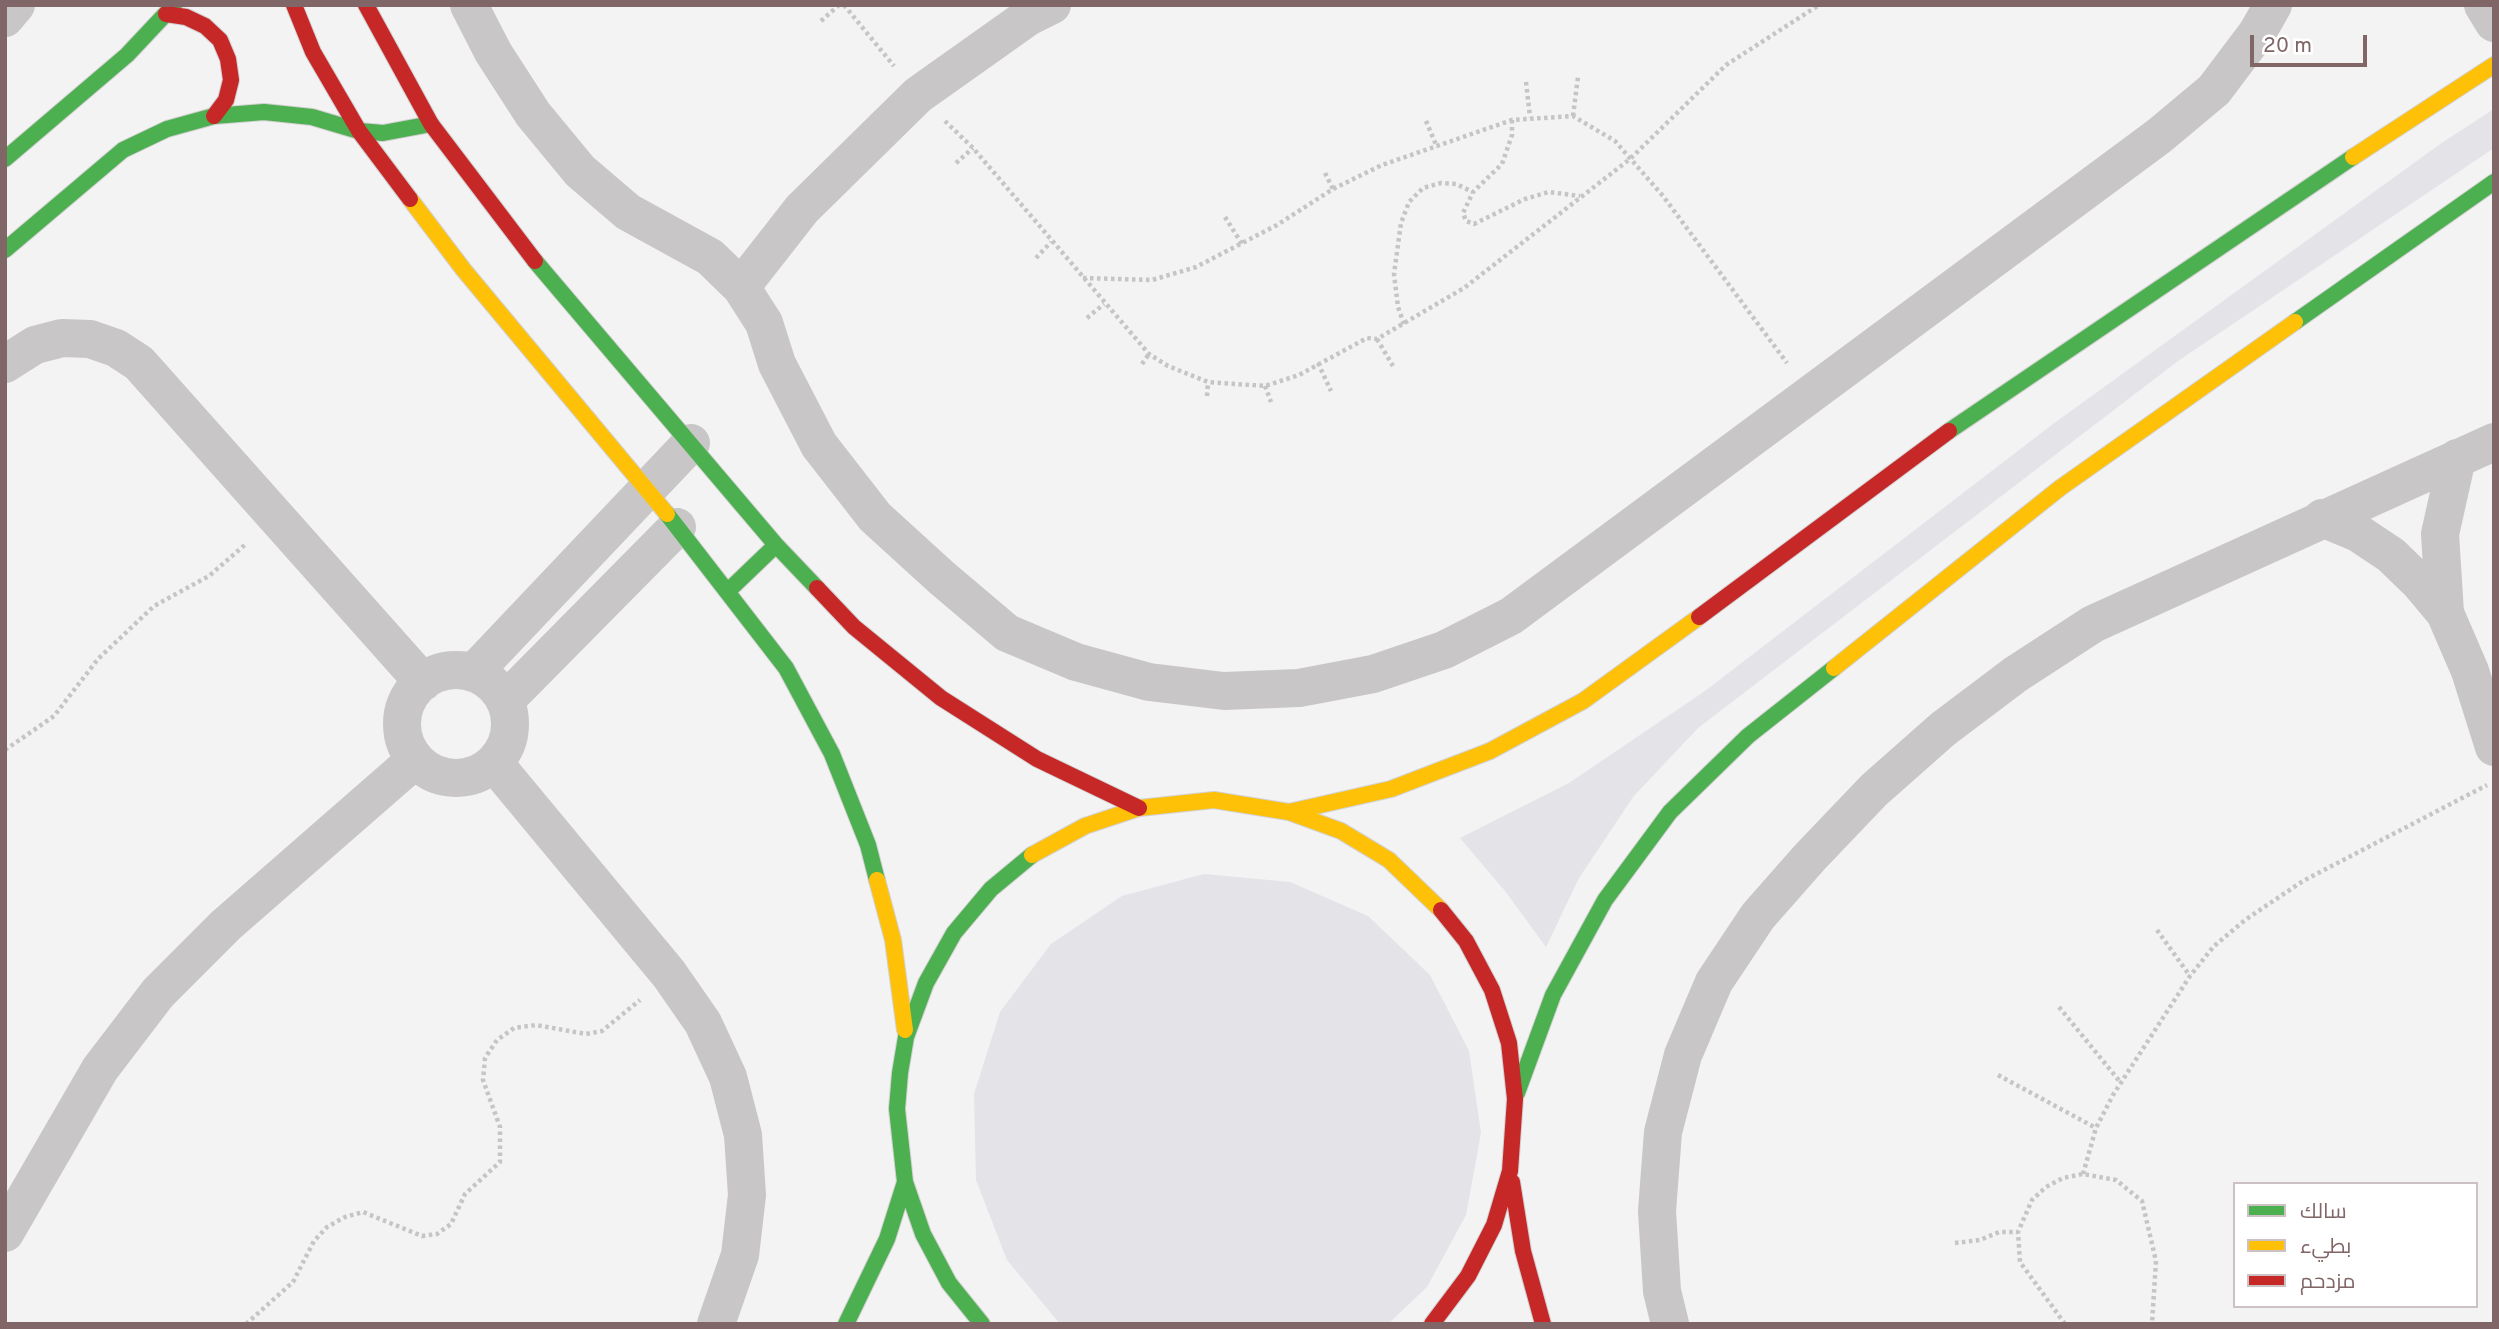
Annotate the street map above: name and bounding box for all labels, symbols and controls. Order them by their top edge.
scale bar [2254,21,2371,65]
text: 20 m [2263,33,2312,60]
legend [2233,1182,2478,1308]
text: سالك [2300,1199,2347,1226]
text: بطيء [2300,1234,2351,1261]
text: مزدحم [2300,1269,2355,1296]

